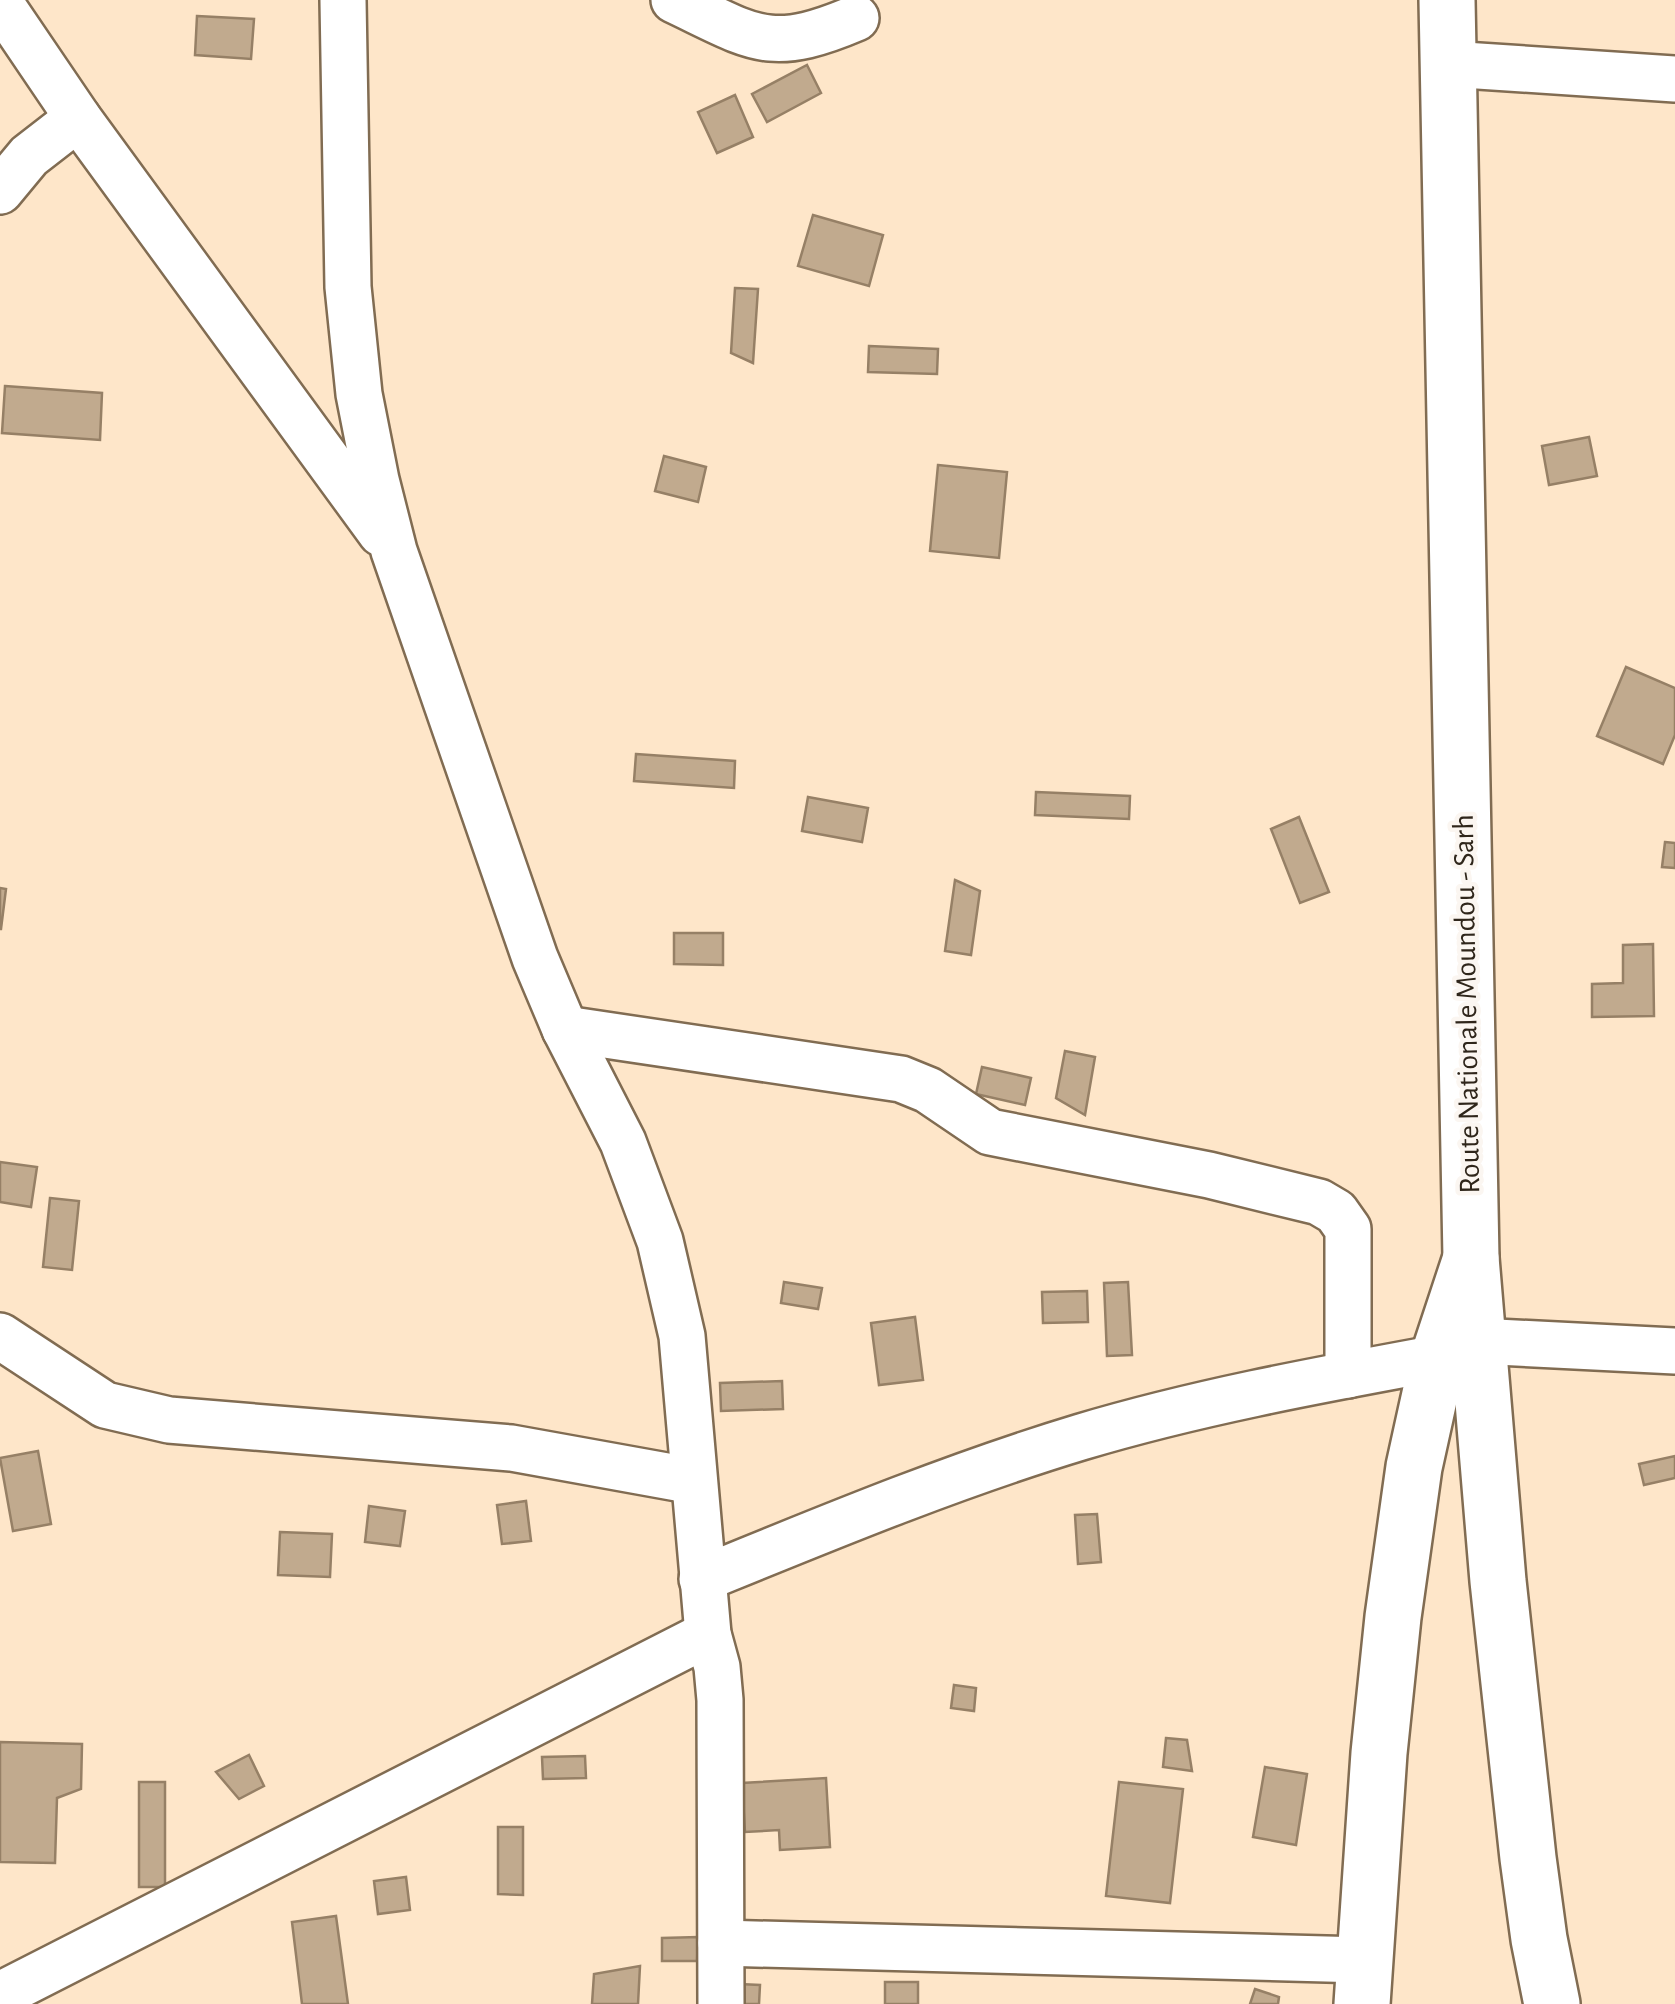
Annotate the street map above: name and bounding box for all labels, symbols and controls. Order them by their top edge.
street label: Route Nationale Moundou - Sarh [1449,814,1485,1194]

